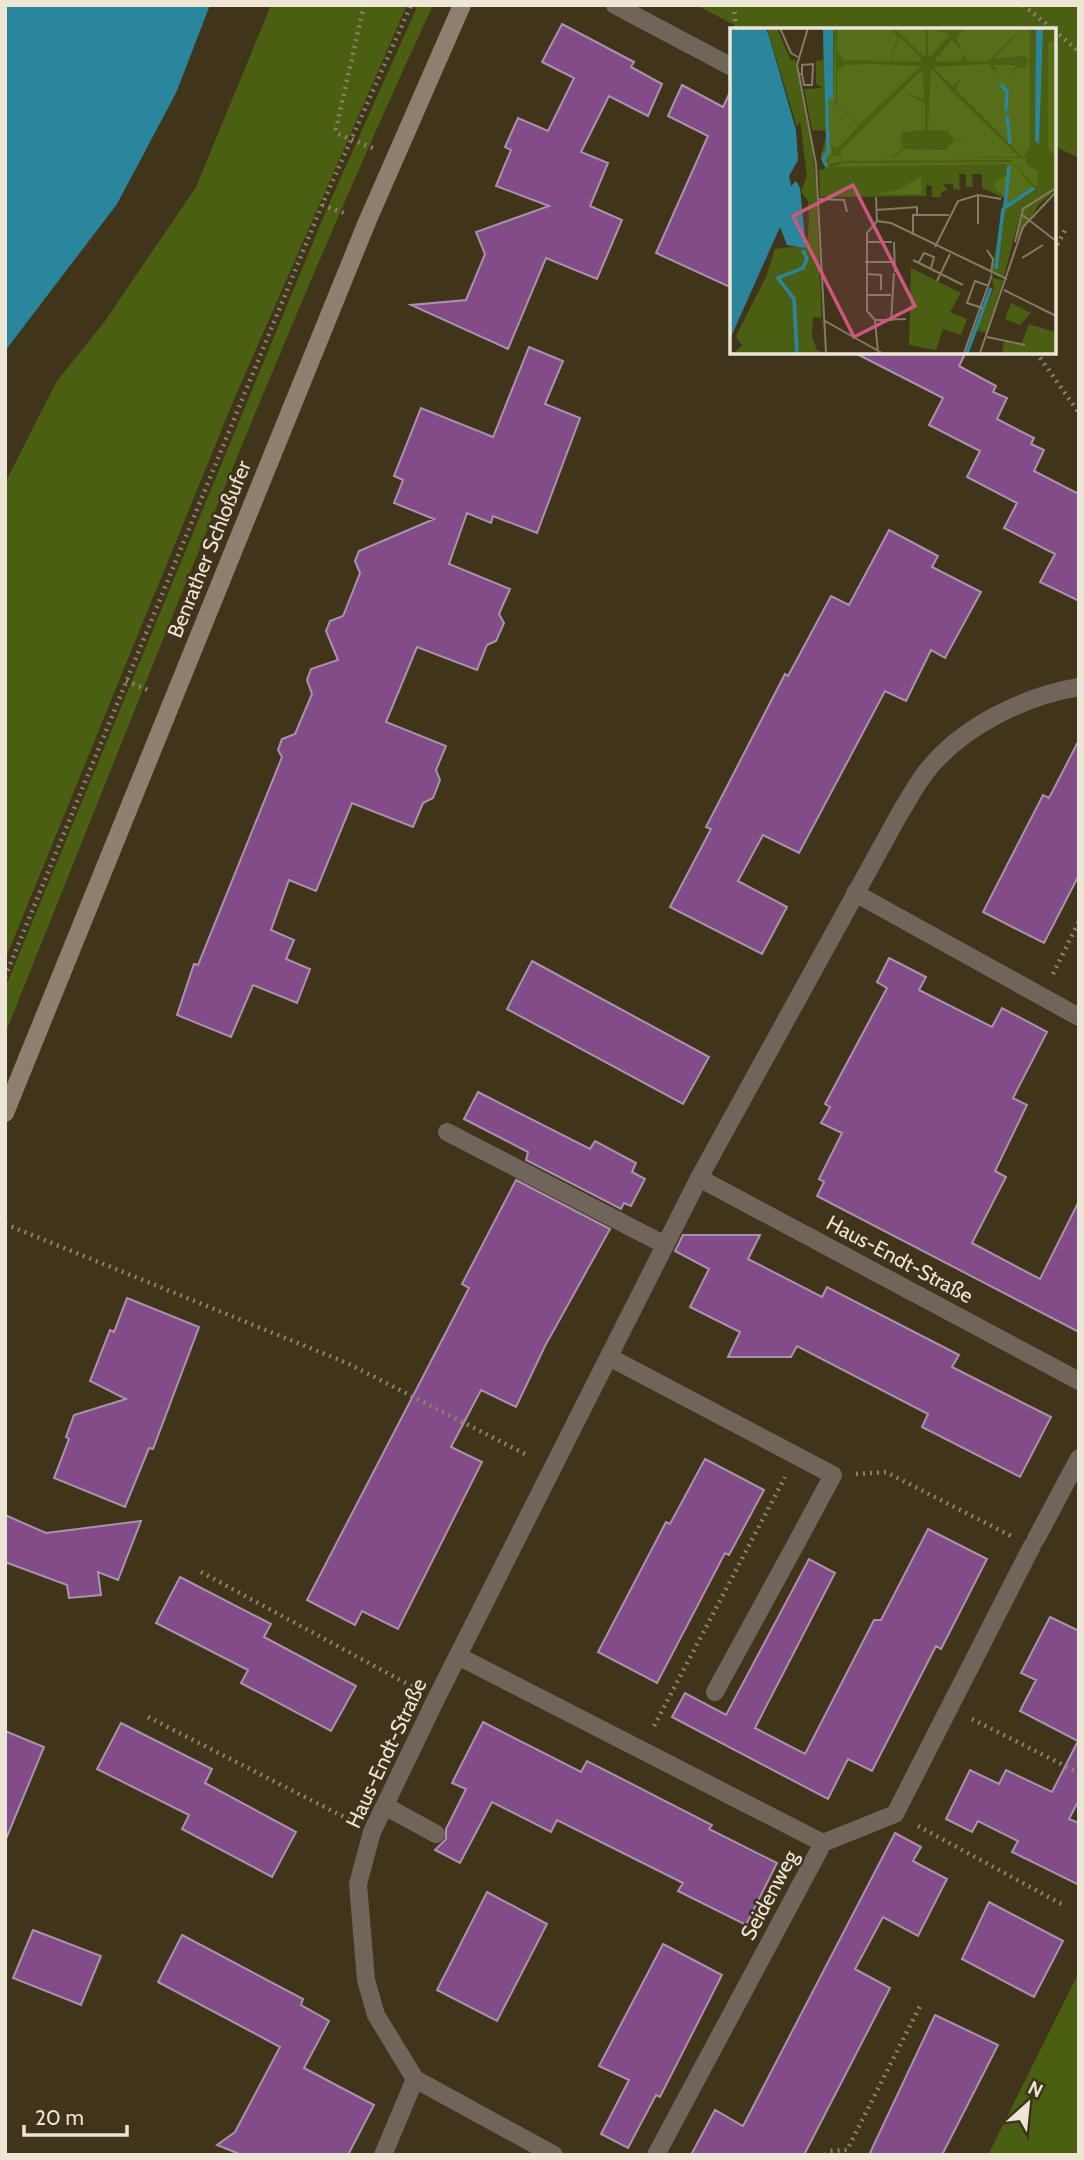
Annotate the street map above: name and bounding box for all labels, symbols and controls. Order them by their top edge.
inset map [730,28,1056,354]
street label: Benrather Schloßufer [162,457,256,641]
street label: Haus-Endt-Straße [823,1210,978,1308]
street label: Haus-Endt-Straße [340,1674,432,1832]
street label: Seidenweg [735,1845,803,1944]
north arrow [993,2069,1063,2139]
text: N [1024,2076,1047,2103]
scale bar [24,2094,128,2138]
text: 20 m [35,2105,84,2130]

